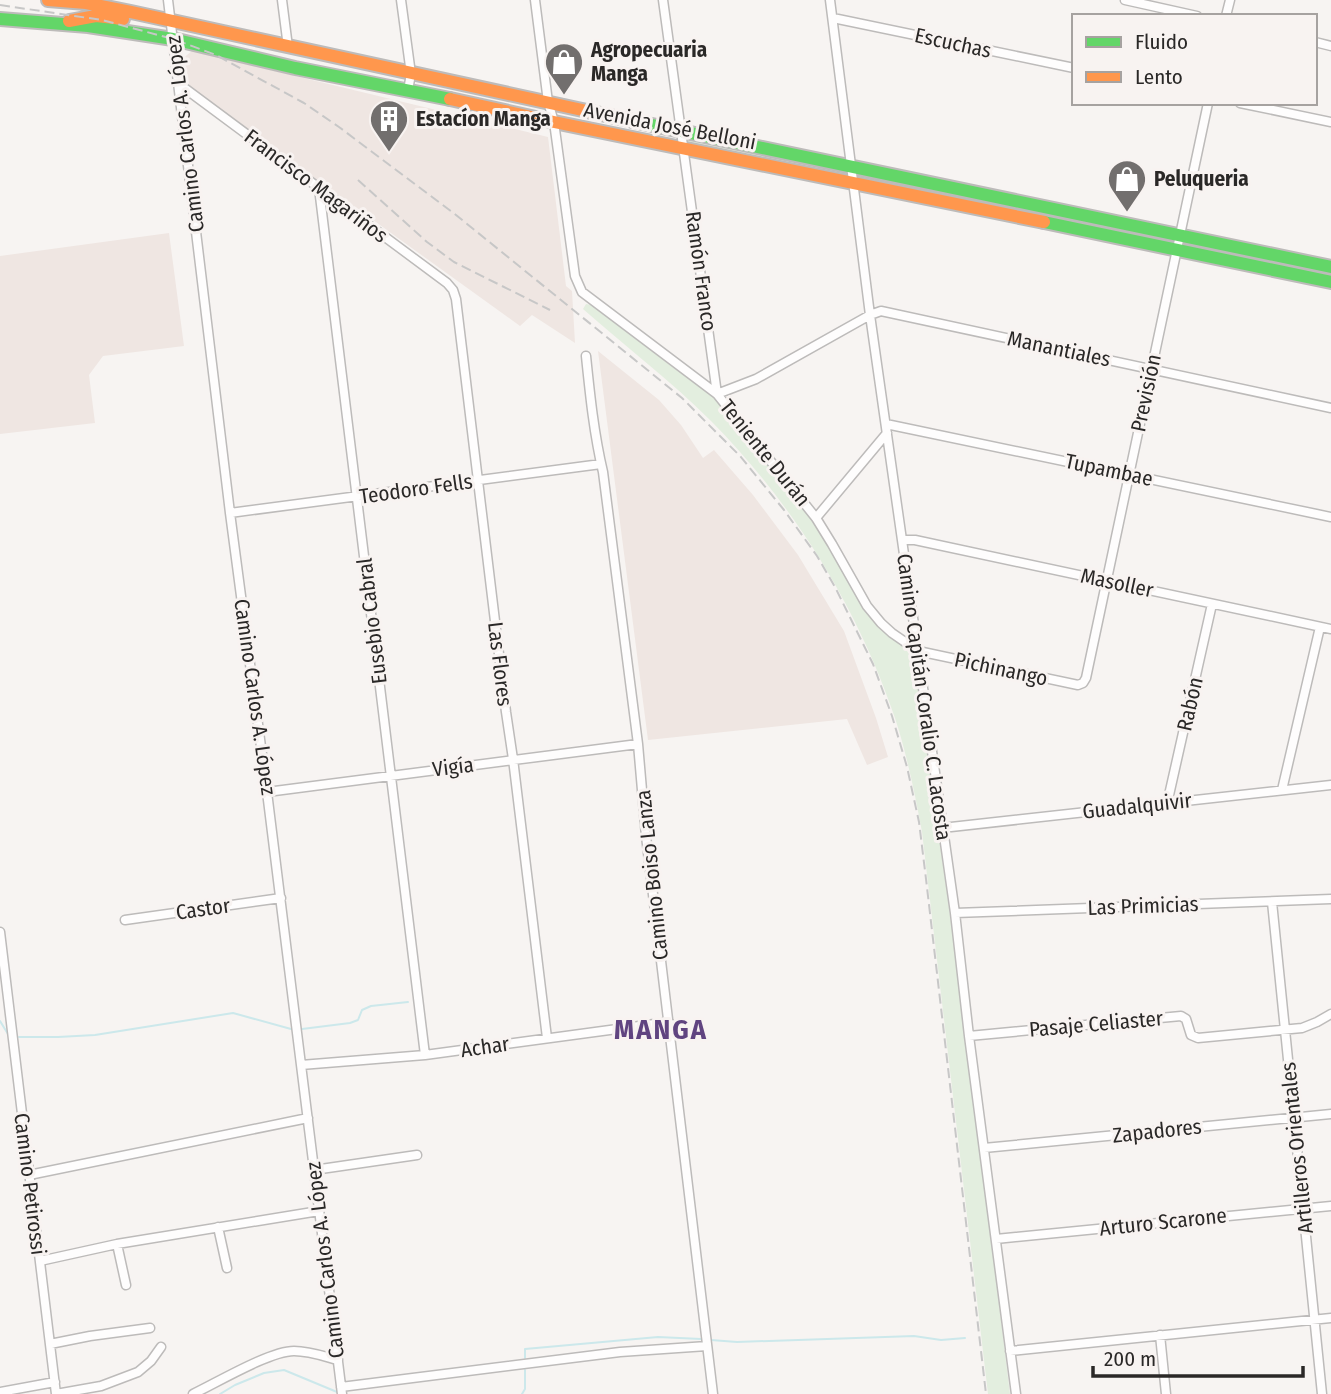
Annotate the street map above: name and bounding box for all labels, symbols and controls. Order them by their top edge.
legend [1072,14,1317,105]
street label: Escuchas [912,22,994,64]
text: Fluido [1135,29,1188,55]
street label: Camino Carlos A. López [160,34,210,234]
place label: Agropecuaria Manga [590,37,707,87]
shop icon: Agropecuaria Manga [543,41,585,96]
text: Lento [1135,64,1183,90]
street label: Avenida José Belloni [582,97,758,155]
building icon: Estacíon Manga [368,98,410,153]
place label: Estacíon Manga [416,106,551,132]
street label: Francisco Magariños [239,124,393,248]
shop icon: Peluqueria [1106,158,1148,213]
place label: Peluqueria [1154,166,1249,192]
street label: Ramón Franco [680,209,722,333]
street label: Manantiales [1005,325,1113,373]
street label: Previsión [1125,352,1167,434]
street label: Teniente Durán [714,394,816,512]
street label: Tupambae [1063,448,1155,492]
street label: Teodoro Fells [358,468,474,510]
street label: Camino Capitán Coralio C. Lacosta [891,552,957,842]
street label: Eusebio Cabral [351,556,393,685]
street label: Masoller [1078,563,1156,604]
street label: Camino Carlos A. López [228,597,282,797]
street label: Las Flores [482,620,518,708]
street label: Pichinango [952,646,1050,692]
street label: Rabón [1171,674,1209,734]
street label: Vigía [431,752,475,782]
street label: Guadalquivir [1081,787,1194,825]
street label: Camino Boiso Lanza [630,789,674,961]
street label: Las Primicias [1087,891,1199,921]
street label: Castor [174,892,232,926]
street label: Pasaje Celiaster [1028,1005,1165,1043]
district label: MANGA [614,1013,708,1046]
street label: Achar [459,1031,512,1063]
street label: Artilleros Orientales [1275,1061,1319,1235]
street label: Camino Petirossi [8,1111,52,1257]
street label: Zapadores [1111,1113,1203,1149]
street label: Camino Carlos A. López [300,1160,350,1360]
street label: Arturo Scarone [1098,1202,1228,1242]
scale bar [1093,1334,1303,1378]
text: 200 m [1104,1346,1156,1372]

